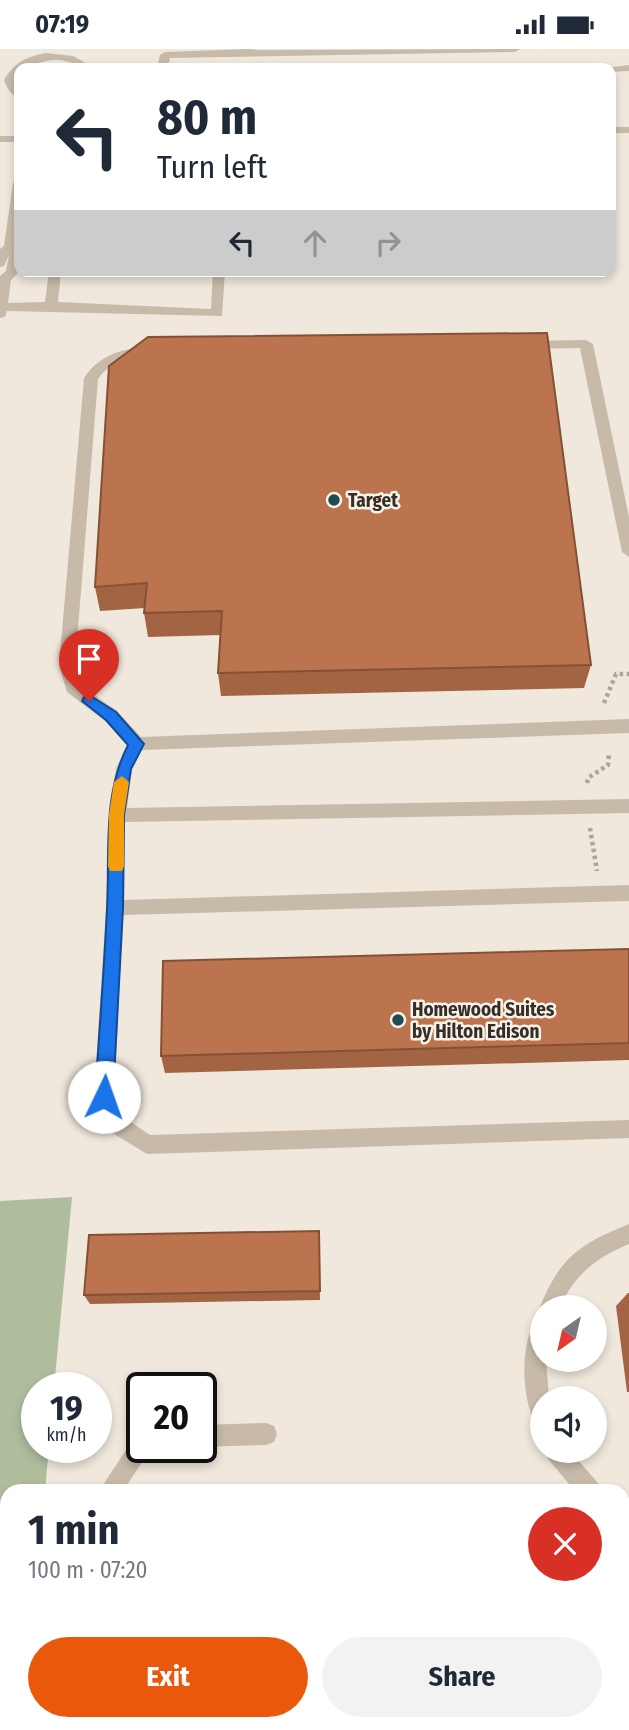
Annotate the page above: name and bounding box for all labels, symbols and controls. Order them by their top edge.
text: 07:19 [35,9,89,40]
text: 80 m [157,88,257,147]
icon: left [42,91,133,182]
text: Turn left [157,148,267,186]
icon: left [223,224,261,262]
icon: ahead [296,224,334,262]
icon: right [369,224,407,262]
place label: Target [348,489,398,512]
marker: Target [326,492,342,508]
pin [59,629,119,701]
icon: arrive [70,640,108,678]
place label: Homewood Suites by Hilton Edison [412,998,555,1043]
marker: Homewood Suites by Hilton Edison [390,1012,406,1028]
position arrow [67,1060,141,1134]
north arrow [530,1295,607,1372]
map controls [530,1295,607,1463]
speed limit sign: 20 [126,1372,217,1463]
button: sound [530,1386,607,1463]
text: 19 [50,1387,83,1429]
text: km/h [46,1424,87,1446]
text: 1 min [28,1505,119,1555]
button: close [528,1507,602,1581]
text: 100 m · 07:20 [28,1556,148,1584]
button: Exit [28,1637,308,1717]
button: Share [322,1637,602,1717]

